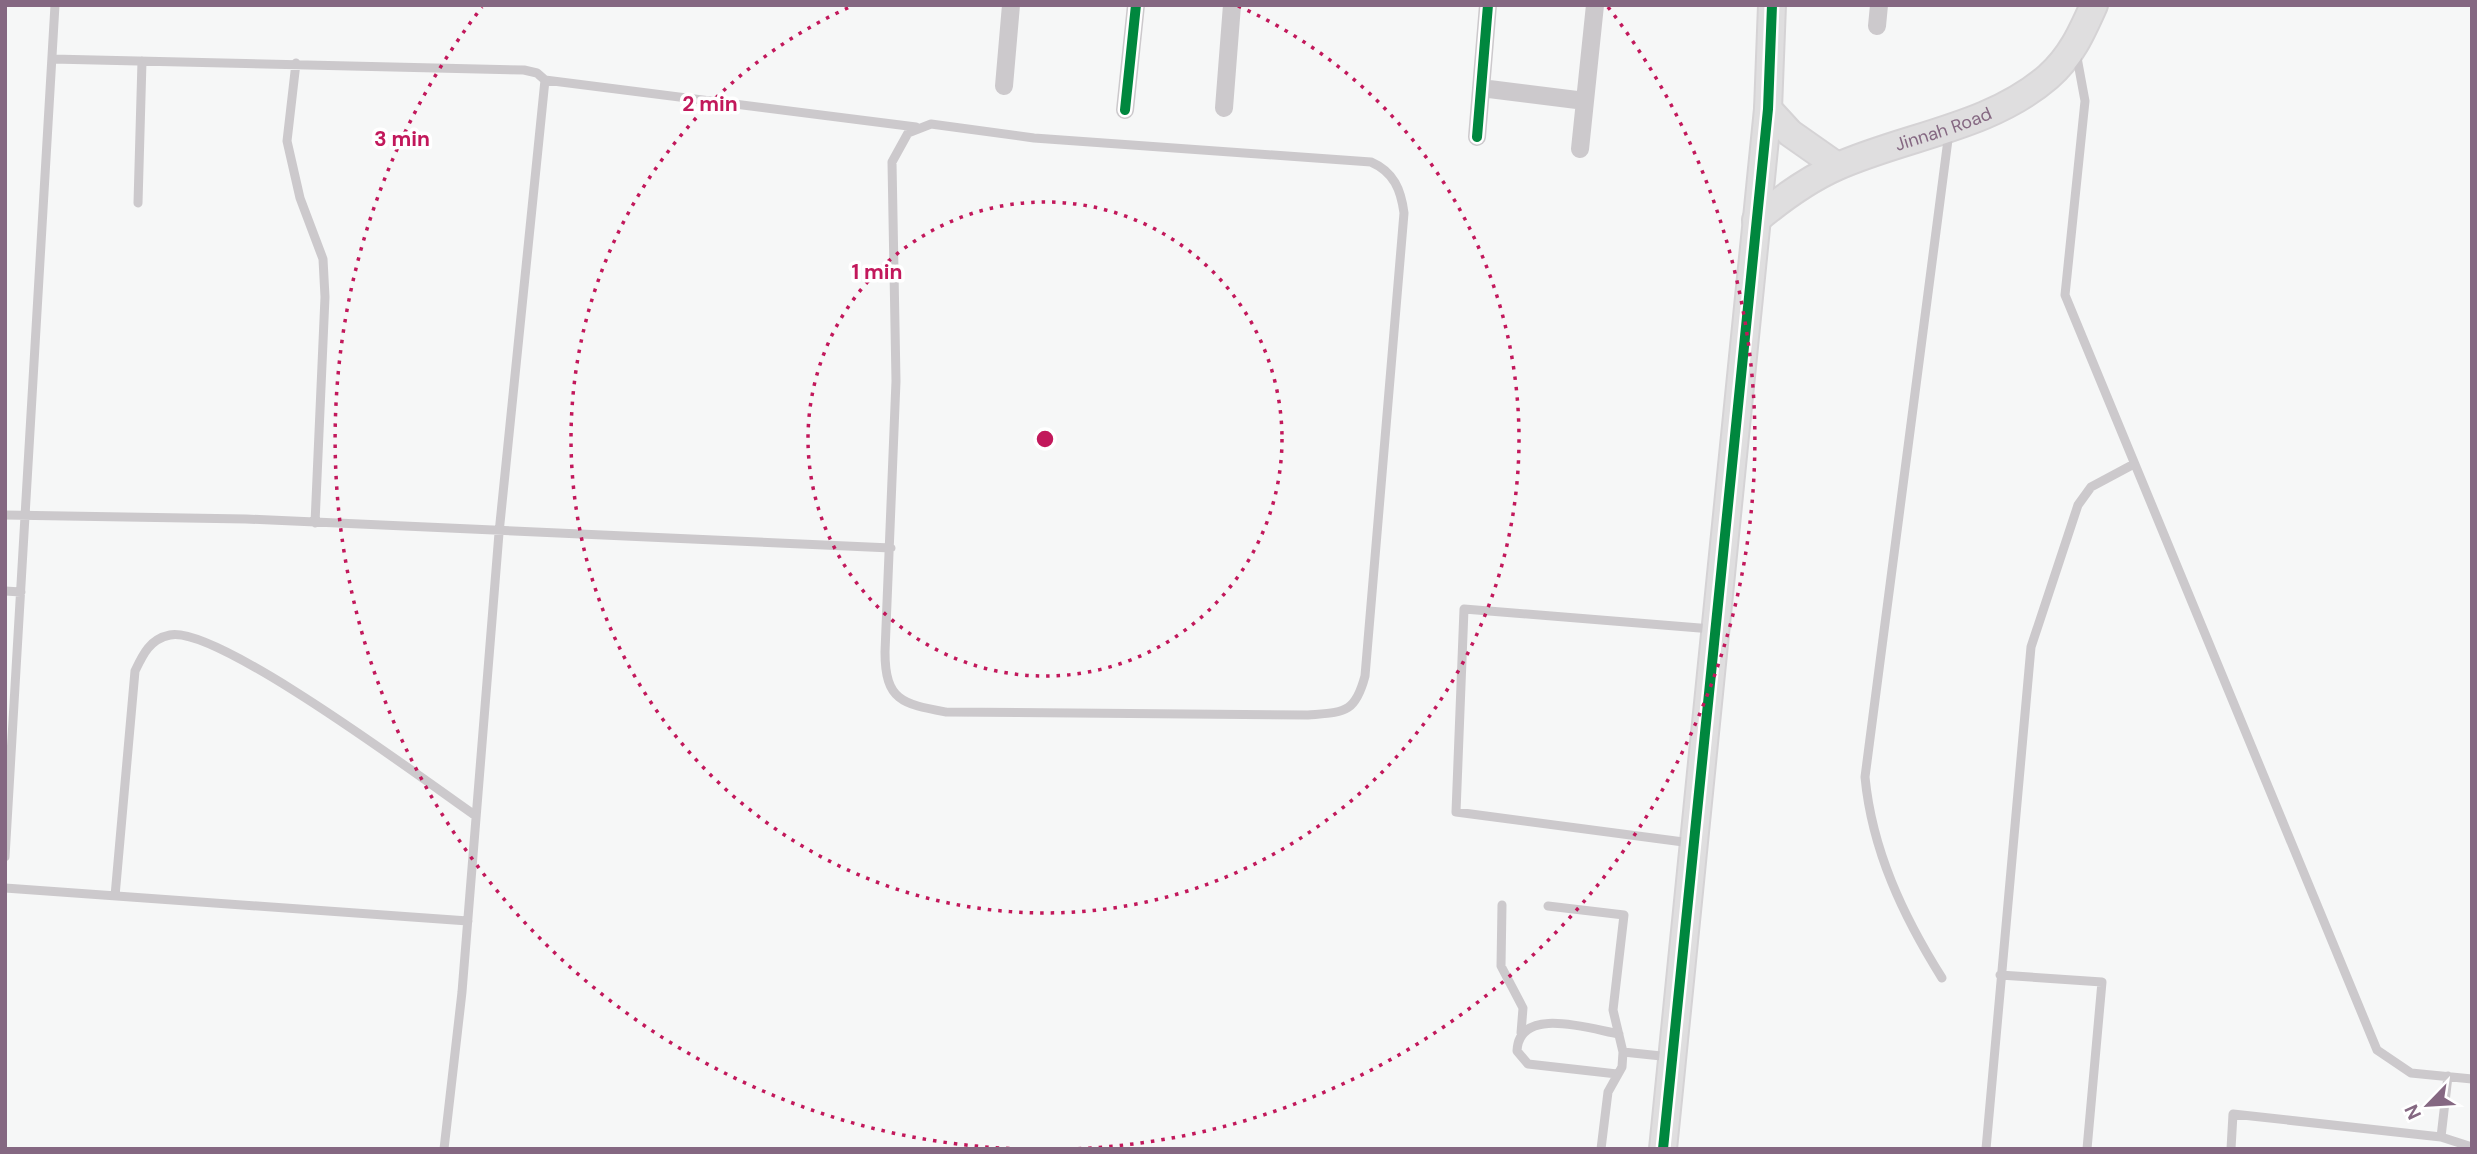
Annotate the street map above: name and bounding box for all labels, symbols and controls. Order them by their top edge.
text: 2 min [682,90,738,118]
street label: Jinnah Road [1892,101,1996,157]
text: 3 min [374,125,430,153]
text: 1 min [851,258,903,286]
centre of rings [1033,427,1057,451]
north arrow [2393,1070,2463,1140]
text: N [2399,1100,2427,1124]

